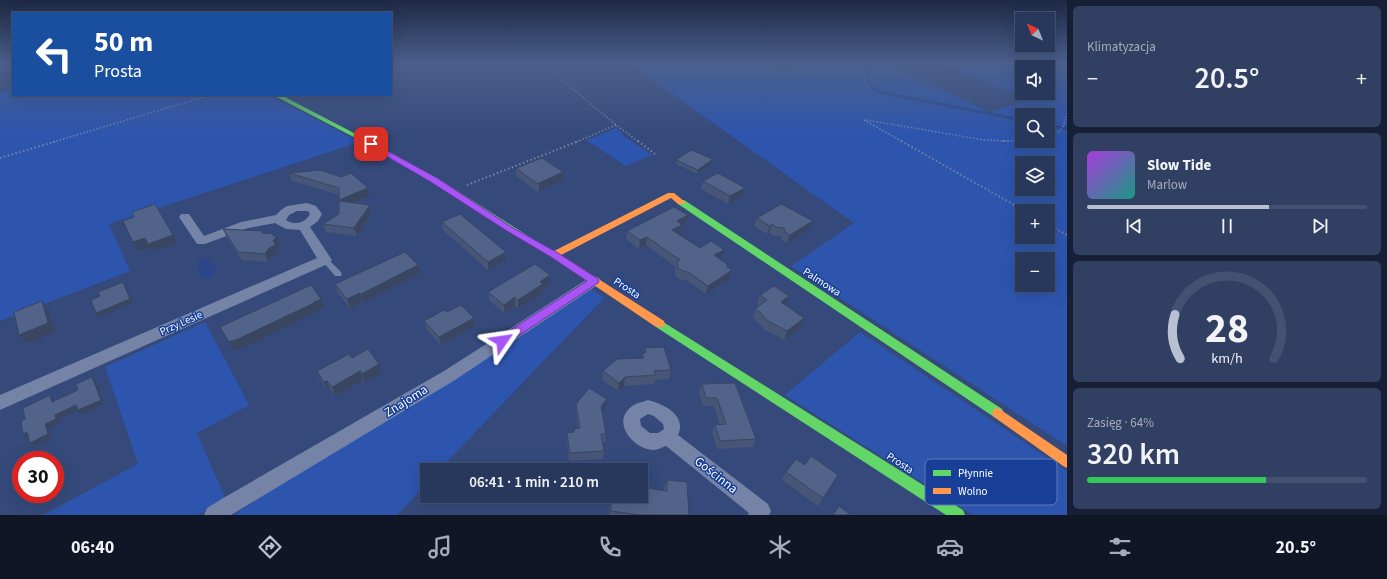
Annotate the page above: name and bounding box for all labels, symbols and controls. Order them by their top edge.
north arrow [1015,12,1055,52]
map controls [1015,12,1055,292]
text: 50 m [94,22,153,62]
icon: left [28,28,80,80]
text: Klimatyzacja [1087,38,1156,56]
text: 20.5° [1195,57,1259,100]
text: Prosta [94,59,142,84]
button: sound [1015,60,1055,100]
text: − [1087,63,1098,95]
text: + [1356,63,1367,95]
button: search [1015,108,1055,148]
pin [354,127,388,161]
icon: arrive [360,133,382,155]
text: Slow Tide [1147,155,1211,176]
button: layers [1015,156,1055,196]
text: Marlow [1147,176,1187,194]
button: + [1015,204,1055,244]
icon: previous [1123,215,1145,237]
icon: pause [1216,215,1238,237]
icon: next [1309,215,1331,237]
button: − [1015,252,1055,292]
street label: Palmowa [800,264,844,300]
street label: Prosta [611,274,643,302]
text: 28 [1205,299,1249,359]
street label: Przy Lesie [157,307,205,339]
position arrow [481,320,523,362]
text: km/h [1211,348,1243,369]
street label: Znajoma [381,381,431,421]
text: Zasięg · 64% [1087,414,1154,432]
text: 320 km [1087,433,1180,476]
street label: Prosta [884,449,916,477]
speed limit sign: 30 [12,451,64,503]
street label: Gościnna [691,452,741,498]
legend [925,459,1057,505]
text: Płynnie [958,466,993,481]
text: 06:41 · 1 min · 210 m [469,472,599,493]
text: Wolno [958,484,987,499]
icon: directions [256,533,284,561]
icon: music [426,533,454,561]
icon: phone [596,533,624,561]
icon: climate [766,533,794,561]
icon: car [936,533,964,561]
icon: filters [1106,533,1134,561]
text: 06:40 [71,535,114,560]
text: 20.5° [1275,535,1316,560]

